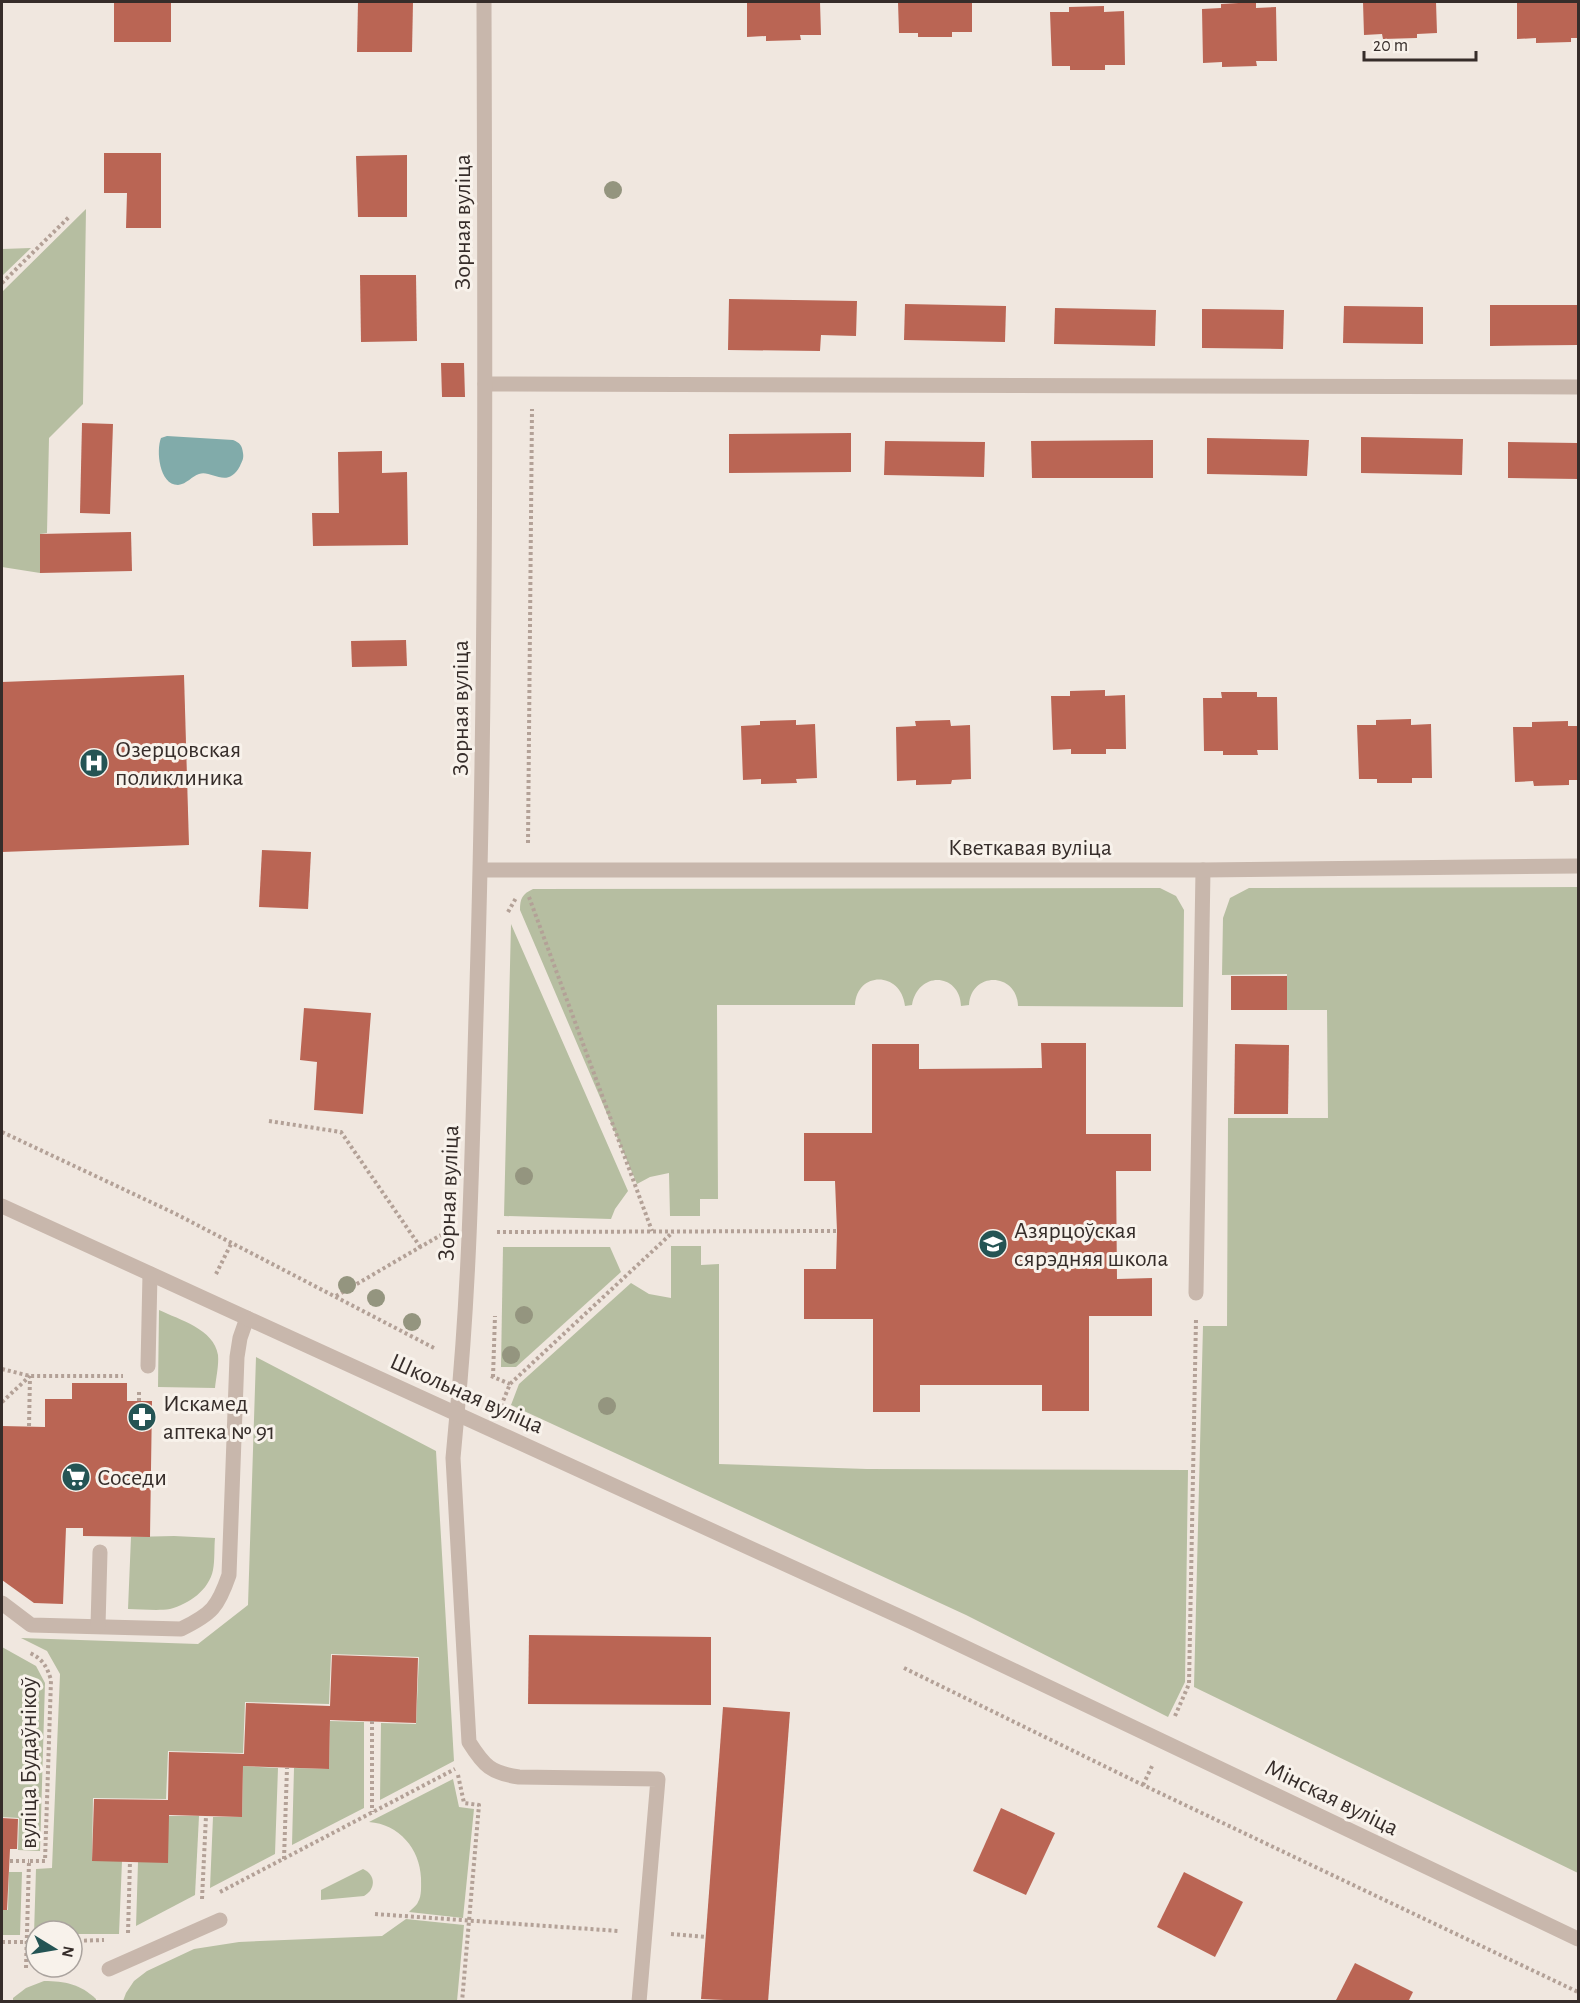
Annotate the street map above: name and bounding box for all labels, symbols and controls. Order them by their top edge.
scale bar [1364,24,1476,62]
text: 20 m [1373,37,1408,55]
street label: Зорная вуліца [451,154,475,290]
street label: Зорная вуліца [449,640,473,776]
place label: Озерцовская поликлиника [115,738,243,790]
hospital icon: Озерцовская поликлиника [78,747,110,779]
street label: Кветкавая вуліца [948,836,1112,860]
street label: Зорная вуліца [435,1125,463,1261]
place label: Азярцоўская сярэдняя школа [1014,1219,1168,1271]
school or university icon: Азярцоўская сярэдняя школа [977,1228,1009,1260]
street label: Школьная вуліца [386,1349,547,1438]
place label: Искамед аптека № 91 [163,1392,275,1444]
pharmacy icon: Искамед аптека № 91 [126,1401,158,1433]
supermarket icon: Соседи [60,1461,92,1493]
place label: Соседи [97,1466,167,1490]
street label: вуліца Будаўнікоў [17,1676,41,1849]
street label: Мінская вуліца [1261,1755,1402,1840]
north arrow [24,1919,84,1979]
text: N [59,1945,77,1959]

